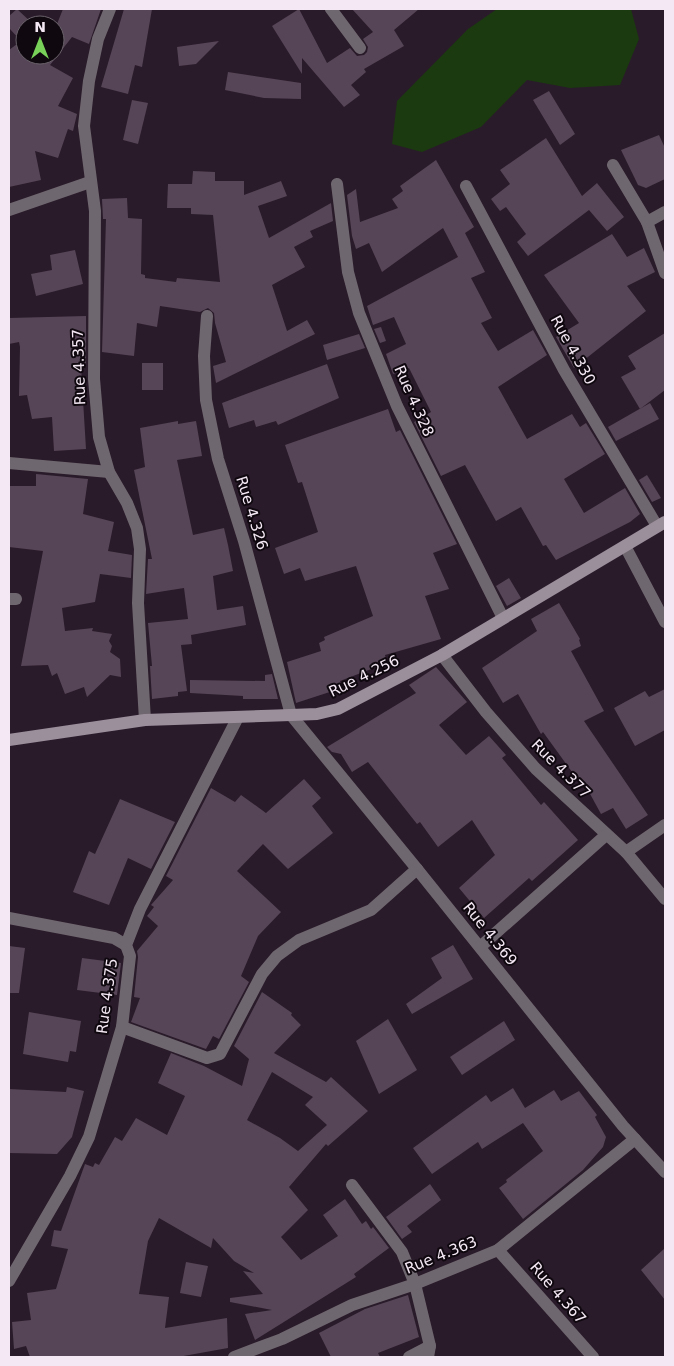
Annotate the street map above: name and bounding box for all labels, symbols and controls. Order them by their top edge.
north arrow [15,15,65,65]
text: N [34,19,46,35]
street label: Rue 4.330 [547,312,599,388]
street label: Rue 4.357 [69,329,89,405]
street label: Rue 4.328 [390,363,438,439]
street label: Rue 4.326 [232,474,272,552]
street label: Rue 4.256 [326,651,402,701]
street label: Rue 4.377 [528,736,594,802]
street label: Rue 4.369 [459,899,521,969]
street label: Rue 4.375 [93,957,121,1035]
street label: Rue 4.363 [402,1232,480,1278]
street label: Rue 4.367 [526,1258,590,1328]

